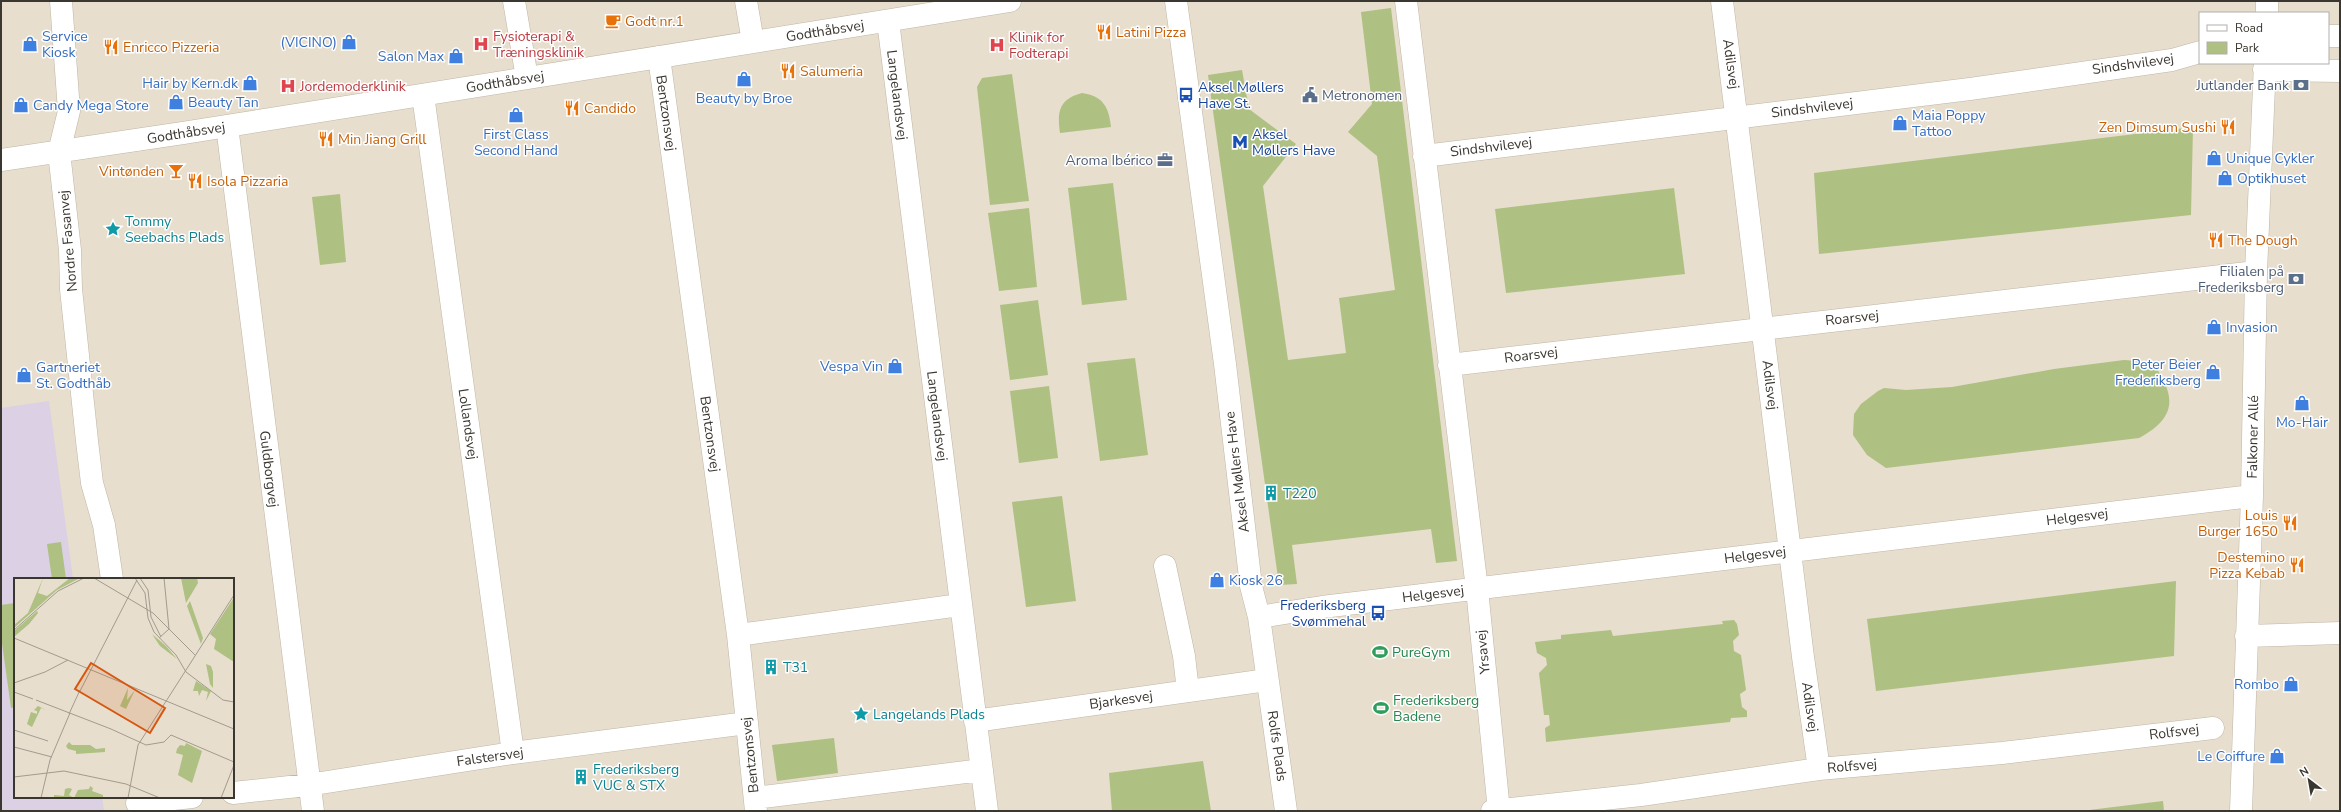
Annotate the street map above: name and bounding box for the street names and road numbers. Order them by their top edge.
street label: Godthåbsvej [785,15,865,47]
street label: Adilsvej [1718,38,1744,90]
street label: Langelandsvej [882,49,912,141]
street label: Sindshvilevej [2091,49,2175,79]
street label: Godthåbsvej [465,66,545,98]
street label: Bentzonsvej [651,74,681,152]
street label: Sindshvilevej [1770,94,1854,122]
street label: Godthåbsvej [146,117,226,149]
street label: Sindshvilevej [1449,133,1533,161]
street label: Nordre Fasanvej [54,189,82,293]
street label: Roarsvej [1824,306,1880,330]
street label: Roarsvej [1503,342,1559,368]
street label: Adilsvej [1758,359,1782,411]
street label: Langelandsvej [922,370,952,462]
street label: Lollandsvej [454,387,482,461]
street label: Bentzonsvej [695,395,725,473]
street label: Falkoner Allé [2243,395,2263,479]
street label: Aksel Møllers Have [1220,410,1254,534]
street label: Guldborgvej [255,430,283,508]
street label: Helgesvej [2045,504,2109,530]
street label: Helgesvej [1723,542,1787,568]
street label: Helgesvej [1401,581,1465,607]
street label: Yrsavej [1471,629,1495,676]
street label: Adilsvej [1797,681,1823,733]
street label: Bjarkesvej [1088,686,1154,714]
street label: Rolfs Plads [1263,709,1291,783]
street label: Bentzonsvej [737,716,763,794]
street label: Rolfsvej [2148,720,2200,744]
street label: Falstersvej [455,743,525,771]
street label: Rolfsvej [1826,754,1878,778]

